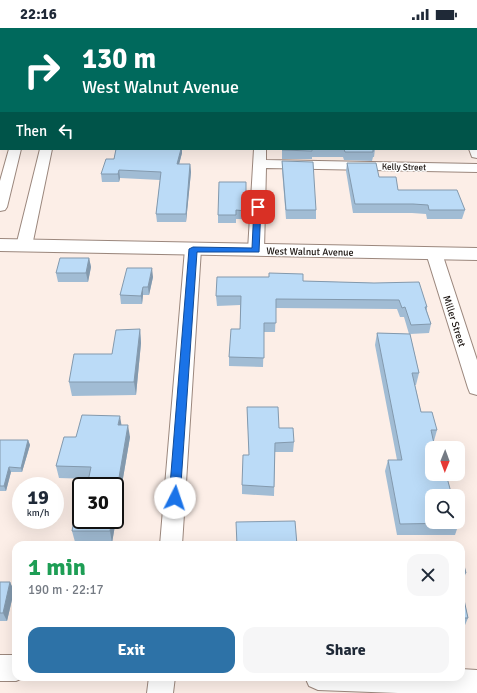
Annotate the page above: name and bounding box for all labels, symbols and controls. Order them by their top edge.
text: 22:16 [20,5,57,23]
text: 130 m [82,42,156,76]
icon: right [16,44,68,96]
text: West Walnut Avenue [82,76,239,98]
icon: left [55,120,77,142]
text: Then [16,122,47,140]
street label: Kelly Street [382,162,426,173]
pin [241,190,275,224]
icon: arrive [247,196,269,218]
street label: West Walnut Avenue [266,245,354,259]
street label: Miller Street [440,294,468,349]
north arrow [425,441,465,481]
map controls [425,441,465,529]
speed limit sign: 30 [72,477,124,529]
position arrow [154,477,196,519]
text: 19 [27,485,49,510]
button: search [425,489,465,529]
text: km/h [27,507,49,519]
text: 1 min [28,552,86,582]
button: close [407,554,449,596]
text: 190 m · 22:17 [28,582,104,598]
button: Exit [28,627,235,673]
button: Share [243,627,449,673]

